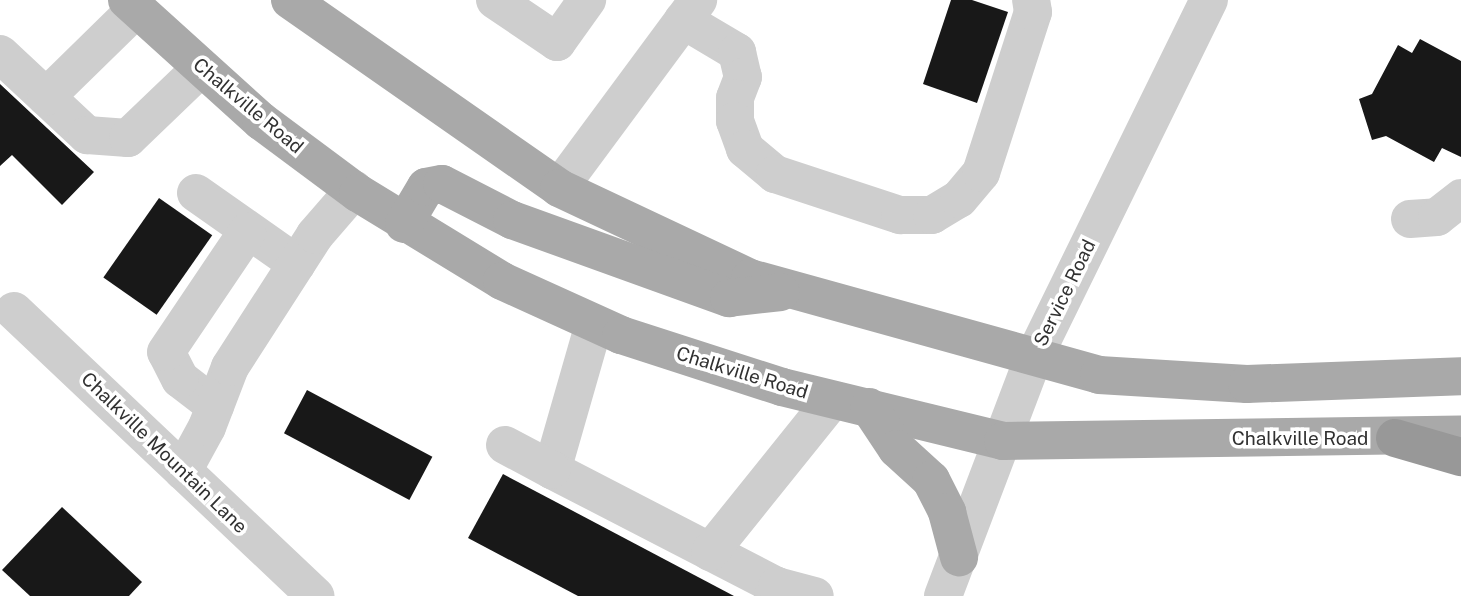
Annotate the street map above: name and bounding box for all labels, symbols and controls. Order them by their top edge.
street label: Chalkville Road [188,53,308,159]
street label: Service Road [1029,236,1101,350]
street label: Chalkville Road [673,342,811,404]
street label: Chalkville Mountain Lane [76,368,252,538]
street label: Chalkville Road [1232,428,1368,450]

